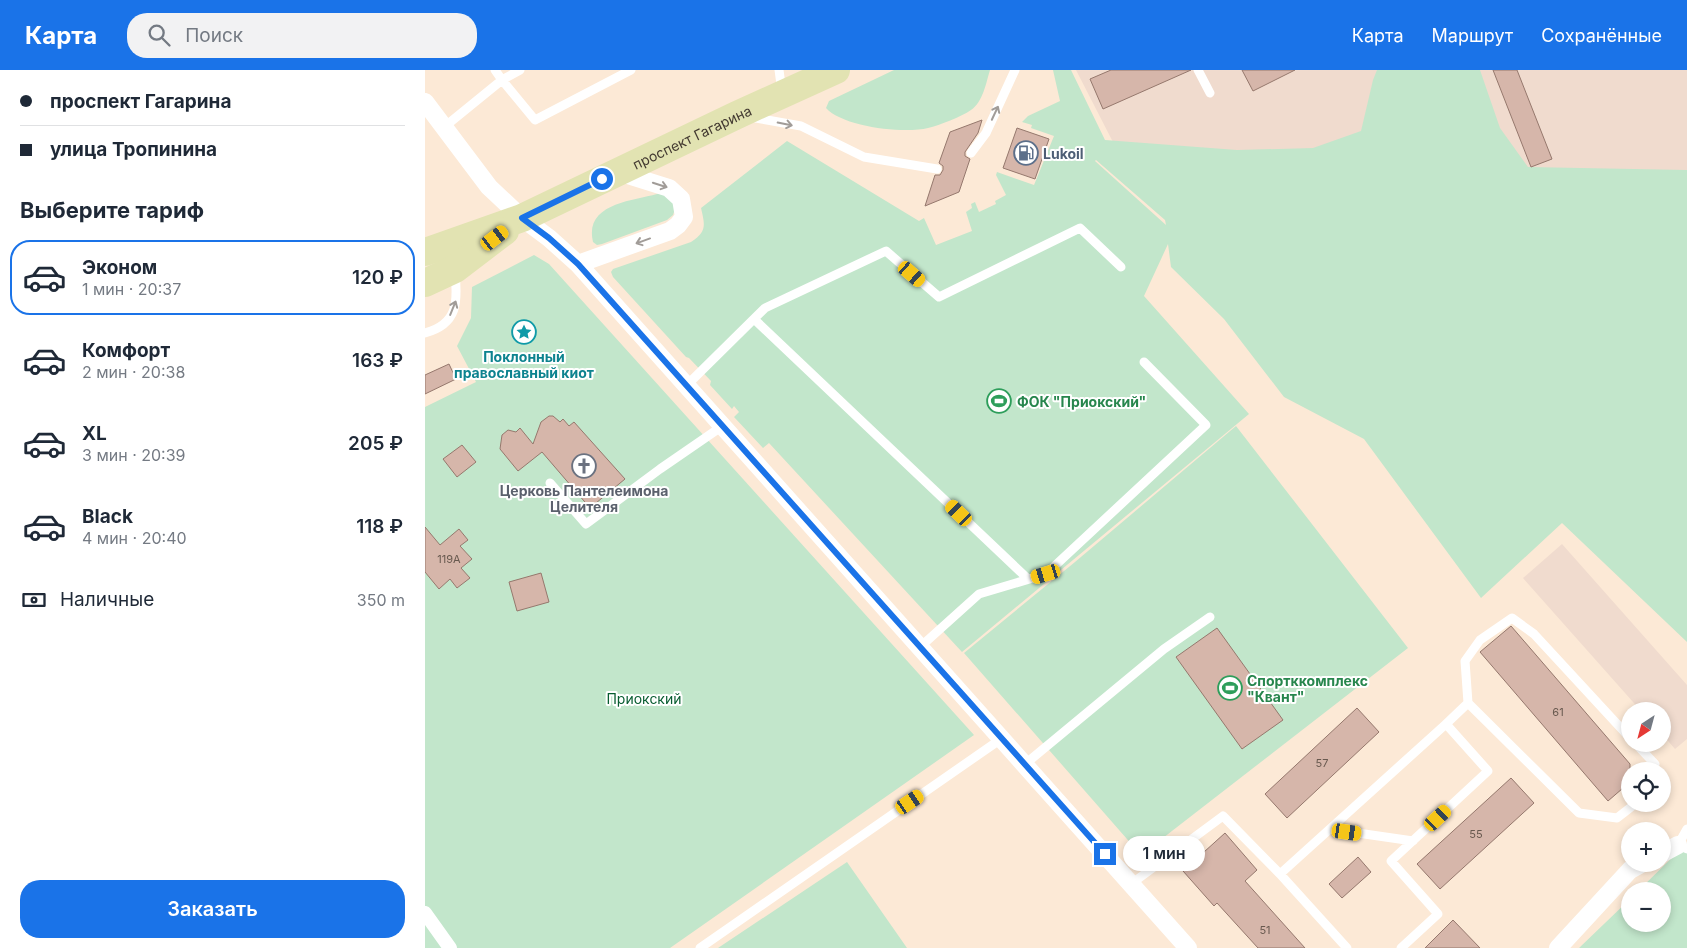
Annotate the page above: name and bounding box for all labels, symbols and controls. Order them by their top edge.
search box [127,13,477,58]
text: Карта [25,21,97,50]
icon: search [145,21,173,49]
text: Поиск [185,24,243,47]
text: Карта [1352,25,1404,46]
text: Маршрут [1432,25,1513,46]
text: Сохранённые [1541,25,1662,46]
text: проспект Гагарина [50,90,231,113]
street label: проспект Гагарина [630,101,754,172]
one-way arrow [990,105,1000,120]
one-way arrow [777,119,793,129]
text: улица Тропинина [50,138,217,161]
fuel station icon: Lukoil [1013,140,1039,166]
place label: Lukoil [1043,145,1084,162]
route start [591,168,613,190]
one-way arrow [651,181,667,191]
text: Выберите тариф [20,197,204,223]
car [478,223,511,253]
one-way arrow [635,236,651,246]
icon: car [22,255,67,300]
text: Эконом [82,256,157,279]
car [895,258,928,290]
text: 120 ₽ [352,266,403,289]
text: 1 мин · 20:37 [82,279,181,299]
one-way arrow [449,301,459,316]
place icon: Поклонный православный киот [511,319,537,345]
icon: car [22,338,67,383]
text: Комфорт [82,339,170,362]
place label: Поклонный православный киот [454,348,594,381]
text: 163 ₽ [352,349,403,372]
text: 2 мин · 20:38 [82,362,185,382]
sports icon: ФОК "Приокский" [986,388,1012,414]
place label: ФОК "Приокский" [1017,393,1146,410]
icon: car [22,421,67,466]
text: XL [82,422,107,445]
text: 205 ₽ [348,432,403,455]
text: 3 мин · 20:39 [82,445,186,465]
church icon: Церковь Пантелеимона Целителя [571,453,597,479]
place label: Церковь Пантелеимона Целителя [500,482,668,515]
car [942,497,975,529]
icon: car [22,504,67,549]
text: Black [82,505,133,528]
text: 118 ₽ [356,515,403,538]
text: 4 мин · 20:40 [82,528,187,548]
house number: 119А [437,552,461,566]
car [1029,562,1062,586]
icon: cash [20,586,48,614]
text: Наличные [60,588,154,611]
text: 350 m [357,590,405,610]
place label: Спортккомплекс "Квант" [1247,672,1368,705]
sports icon: Спортккомплекс "Квант" [1217,675,1243,701]
park label: Приокский [606,690,682,707]
north arrow [1621,702,1671,752]
map controls [1621,702,1671,932]
house number: 61 [1552,705,1564,719]
house number: 57 [1316,756,1328,770]
button: locate [1621,762,1671,812]
car [893,787,926,817]
car [1421,802,1454,834]
car [1331,822,1362,842]
button: + [1621,822,1671,872]
house number: 55 [1469,827,1483,841]
callout: 1 мин [1123,836,1205,872]
route end [1094,843,1116,865]
text: 1 мин [1142,843,1186,863]
button: Заказать [20,880,405,938]
button: − [1621,882,1671,932]
house number: 51 [1259,923,1271,937]

